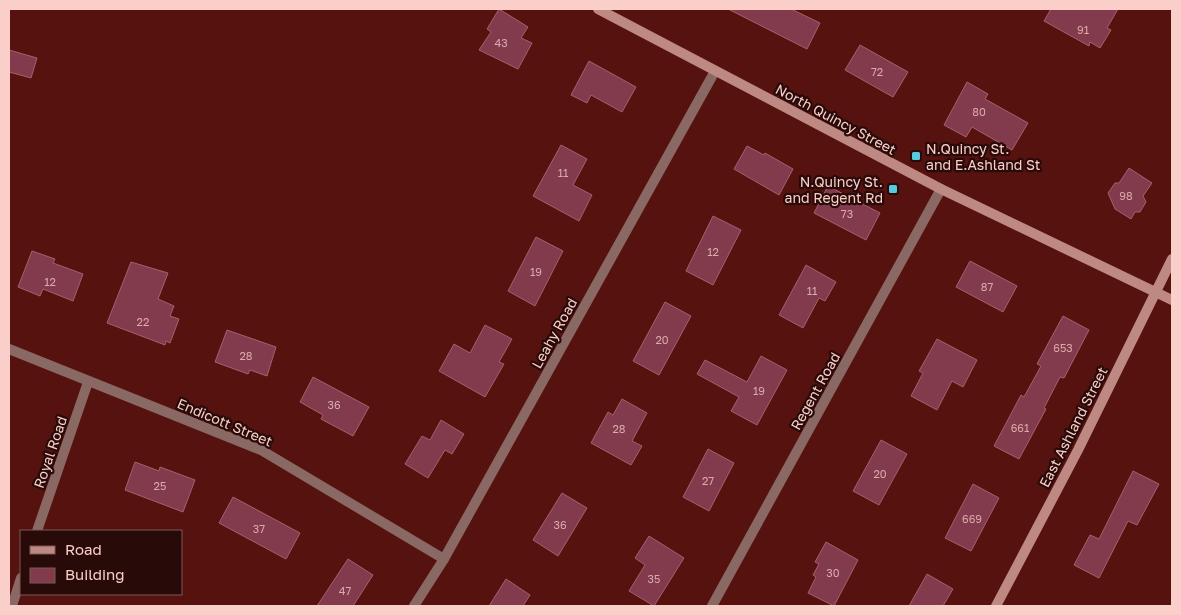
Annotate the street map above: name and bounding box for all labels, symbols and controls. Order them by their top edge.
house number: 91 [1077,23,1089,36]
house number: 43 [494,36,508,49]
house number: 72 [871,65,883,78]
street label: North Quincy Street [773,80,899,158]
house number: 80 [972,105,986,118]
place label: N.Quincy St. and E.Ashland St [926,140,1040,173]
marker: N.Quincy St. and E.Ashland St [910,150,922,162]
house number: 11 [558,166,568,179]
place label: N.Quincy St. and Regent Rd [785,173,883,206]
marker: N.Quincy St. and Regent Rd [887,183,899,195]
house number: 98 [1119,189,1133,202]
house number: 73 [841,207,853,220]
house number: 12 [707,245,719,258]
house number: 19 [530,265,542,278]
house number: 12 [44,275,56,288]
house number: 87 [981,280,993,293]
house number: 11 [807,284,817,297]
street label: Leahy Road [528,295,580,371]
house number: 22 [137,315,149,328]
house number: 20 [655,333,669,346]
house number: 653 [1053,341,1073,354]
house number: 28 [239,349,253,362]
street label: Regent Road [787,349,843,433]
street label: East Ashland Street [1035,364,1111,490]
house number: 19 [753,384,765,397]
street label: Endicott Street [175,394,275,450]
house number: 36 [327,398,341,411]
street label: Royal Road [30,414,70,490]
house number: 661 [1011,421,1029,434]
house number: 28 [612,422,626,435]
house number: 20 [873,467,887,480]
house number: 27 [702,474,714,487]
house number: 25 [154,479,166,492]
house number: 669 [962,512,982,525]
house number: 36 [553,518,567,531]
house number: 37 [253,522,265,535]
legend [20,530,182,595]
text: Road [65,540,102,558]
text: Building [65,565,125,583]
house number: 30 [826,566,840,579]
house number: 35 [648,572,660,585]
house number: 47 [339,584,351,597]

